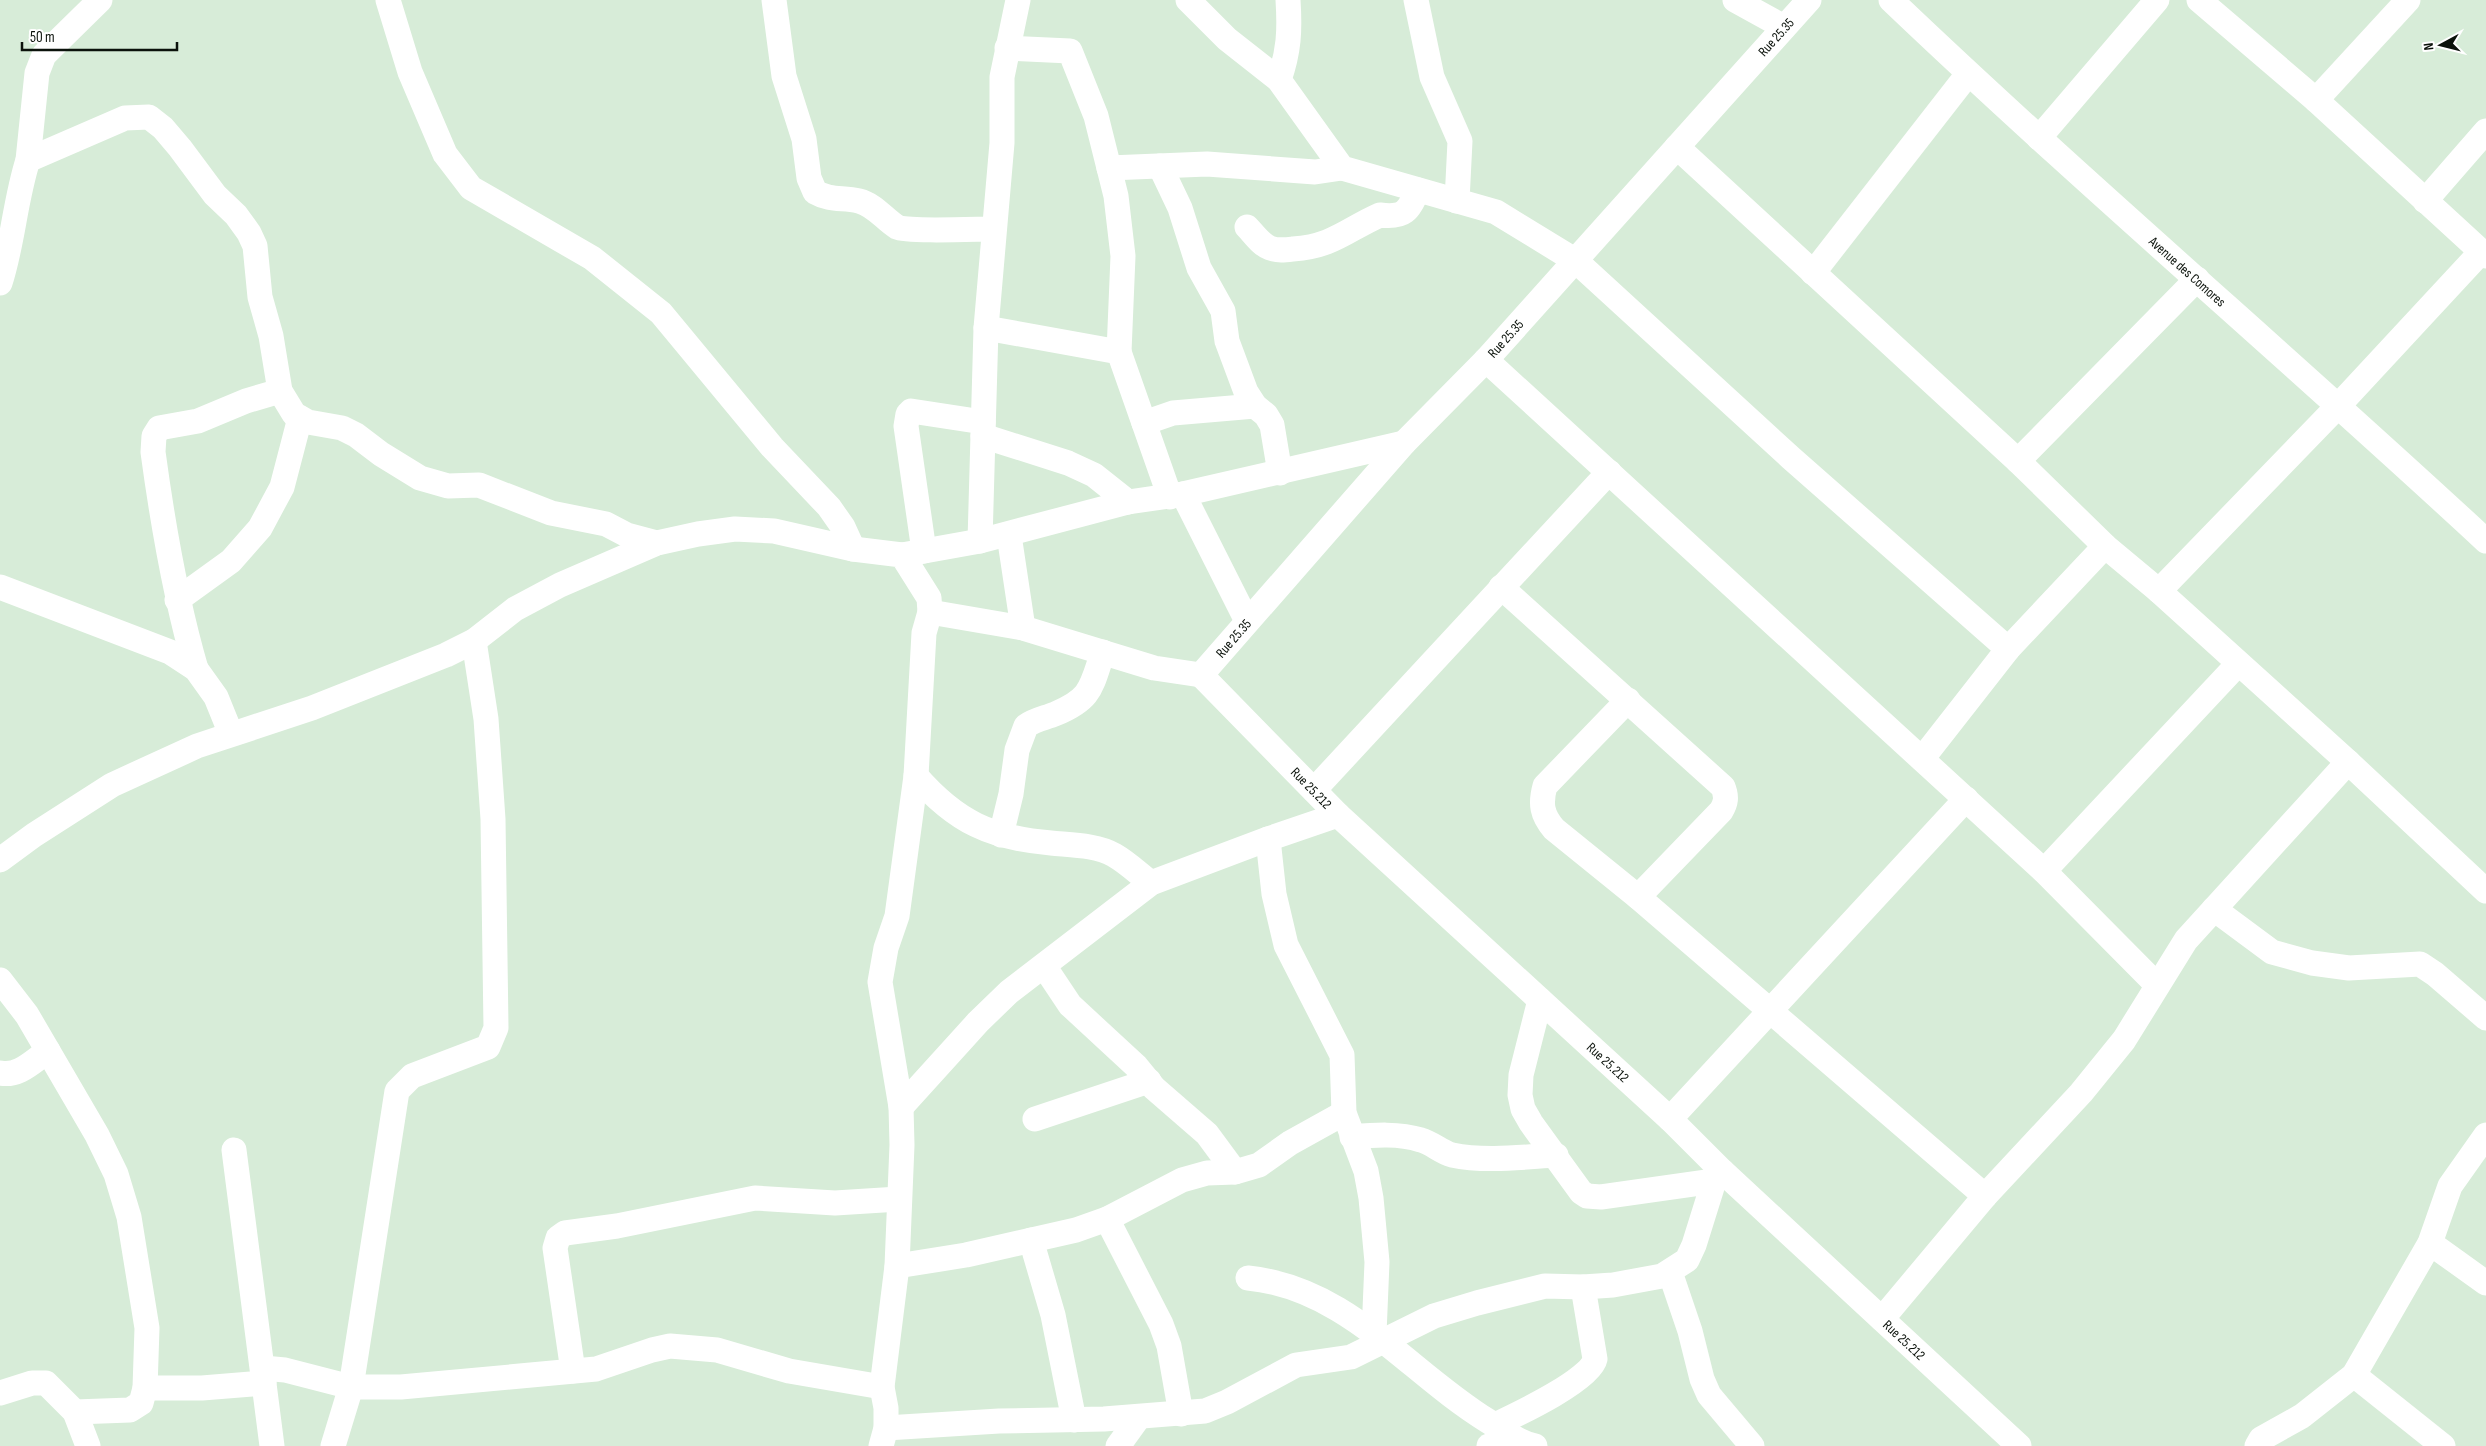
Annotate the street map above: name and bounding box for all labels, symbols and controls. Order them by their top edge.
street label: Rue 25.35 [1755,14,1798,60]
scale bar [22,20,178,52]
north arrow [2416,20,2466,70]
text: 50 m [30,28,55,47]
text: N [2420,42,2437,51]
street label: Avenue des Comores [2145,232,2229,310]
street label: Rue 25.35 [1484,316,1528,361]
street label: Rue 25.35 [1212,615,1255,661]
street label: Rue 25.212 [1287,764,1335,813]
street label: Rue 25.212 [1583,1039,1633,1086]
street label: Rue 25.212 [1879,1316,1929,1364]

